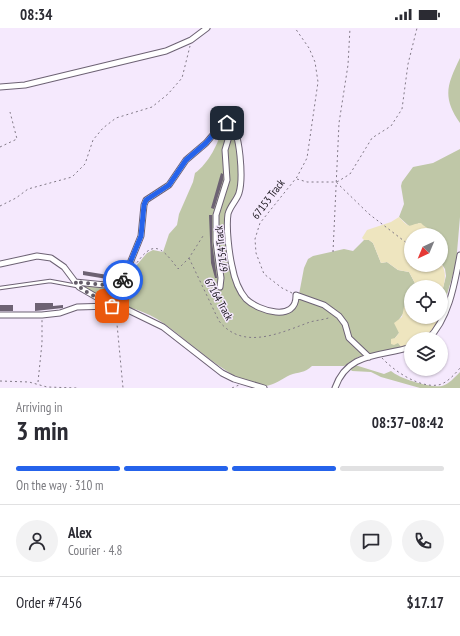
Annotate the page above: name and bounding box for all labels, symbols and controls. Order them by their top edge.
text: 08:34 [20,5,52,24]
pin [210,106,244,140]
icon: home [216,112,238,134]
street label: 67153 Track [248,176,288,222]
street label: 67154 Track [211,224,231,273]
north arrow [404,228,448,272]
map controls [404,228,448,376]
courier [103,260,143,300]
icon: bike [112,269,134,291]
street label: 67164 Track [202,275,237,323]
button: locate [404,280,448,324]
pin [95,289,129,323]
icon: bag [101,295,123,317]
button: layers [404,332,448,376]
text: Arriving in [16,399,63,416]
text: 08:37–08:42 [372,413,444,432]
text: 3 min [16,414,69,447]
text: On the way · 310 m [16,477,103,494]
button: person [16,520,58,562]
button: chat [350,520,392,562]
button: phone [402,520,444,562]
text: Alex [68,523,92,542]
text: Courier · 4.8 [68,542,122,559]
text: Order #7456 [16,593,82,612]
text: $17.17 [406,593,444,612]

